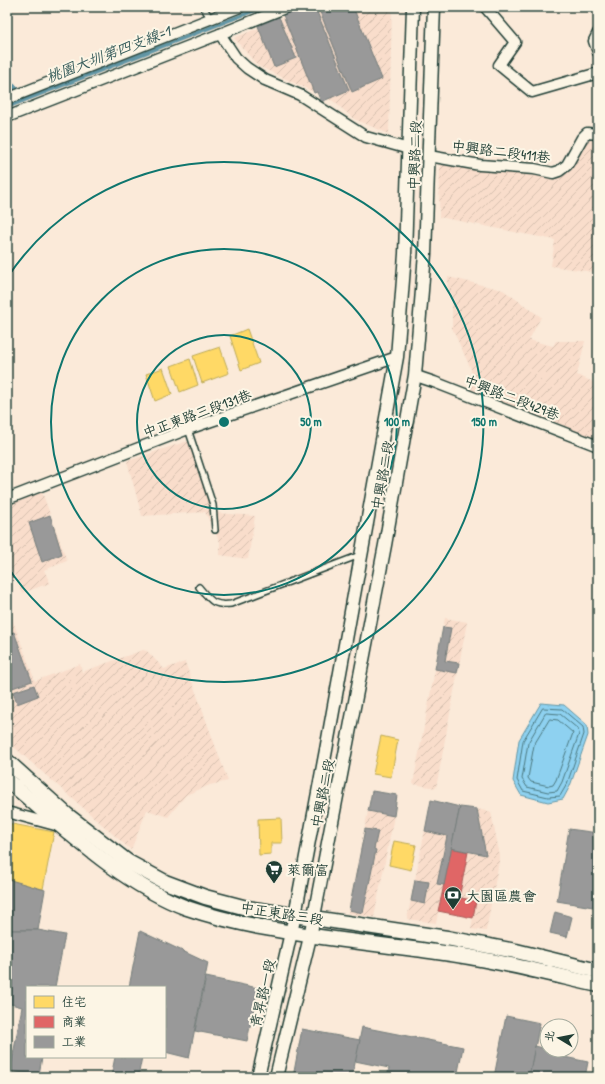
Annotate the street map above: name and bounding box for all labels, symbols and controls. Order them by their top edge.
water label: 桃園大圳第四支線-1 [43,20,176,87]
street label: 中興路二段 [403,120,425,190]
street label: 中興路二段411巷 [451,136,552,167]
street label: 中興路二段429巷 [461,370,563,424]
street label: 中正東路三段131巷 [140,384,255,441]
text: 50 m [300,413,322,430]
text: 100 m [384,413,410,430]
text: 150 m [471,413,497,430]
centre of rings [217,415,231,429]
street label: 中興路二段 [367,439,397,511]
street label: 中興路二段 [306,757,338,829]
supermarket icon: 萊爾富 [264,859,284,884]
place label: 萊爾富 [287,860,329,879]
bank icon: 大園區農會 [443,885,463,910]
place label: 大園區農會 [466,886,537,905]
street label: 中正東路三段 [239,897,325,929]
street label: 青昇路一段 [245,957,279,1029]
legend [26,986,166,1058]
text: 住宅 [62,993,86,1010]
text: 商業 [62,1013,86,1030]
north arrow [539,1018,579,1058]
text: 北 [541,1030,557,1043]
text: 工業 [62,1033,86,1050]

